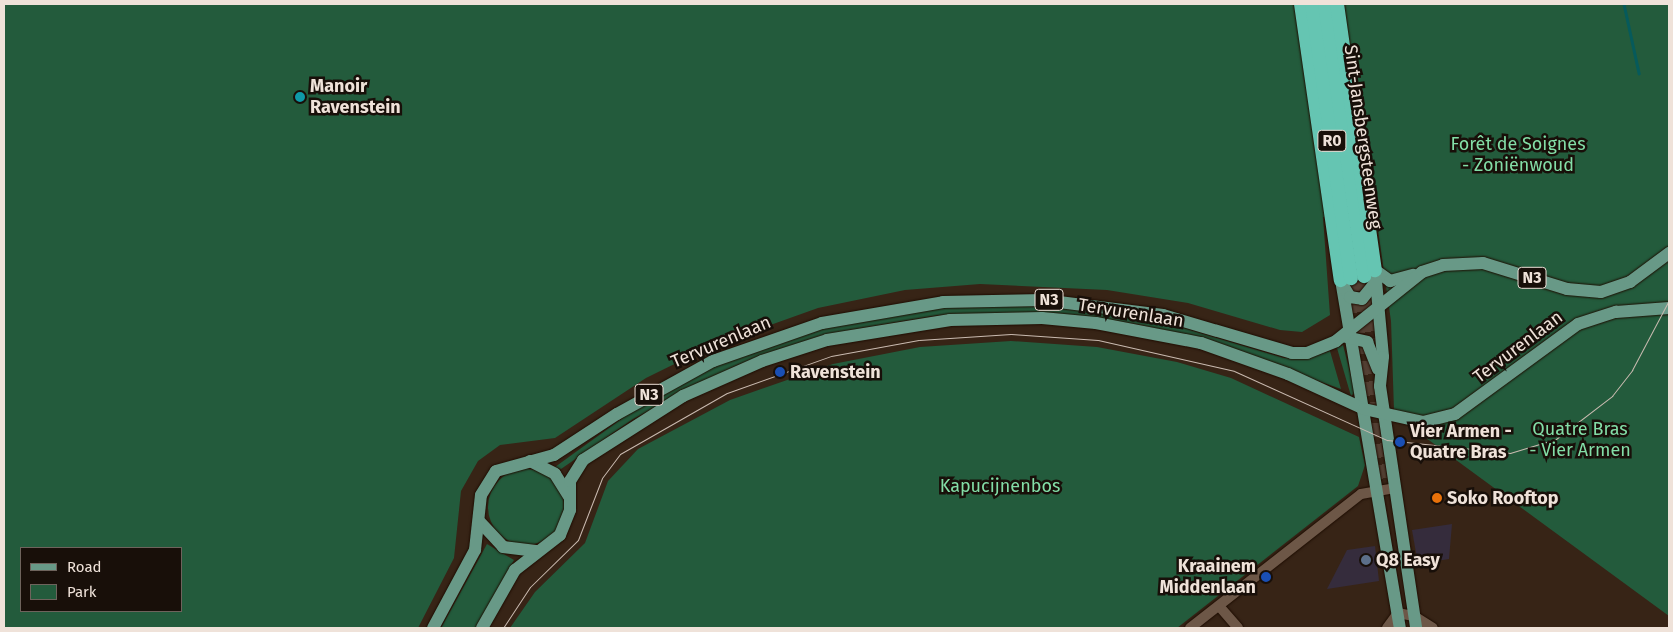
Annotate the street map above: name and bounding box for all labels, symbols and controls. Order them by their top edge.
street label: Sint-Jansbergsteenweg [1339,43,1387,231]
place label: Manoir Ravenstein [310,76,401,118]
marker: Manoir Ravenstein [294,91,306,103]
road number: R0 [1317,128,1347,154]
park label: Forêt de Soignes - Zoniënwoud [1450,134,1586,176]
road number: N3 [1517,264,1547,292]
road number: N3 [1034,286,1064,314]
street label: Tervurenlaan [1077,294,1185,332]
street label: Tervurenlaan [1469,306,1567,388]
street label: Tervurenlaan [668,311,774,373]
place label: Ravenstein [790,361,881,383]
marker: Ravenstein [774,366,786,378]
road number: N3 [634,382,664,408]
park label: Quatre Bras - Vier Armen [1529,419,1631,462]
place label: Vier Armen - Quatre Bras [1410,421,1512,464]
marker: Vier Armen - Quatre Bras [1394,436,1406,448]
park label: Kapucijnenbos [940,475,1060,497]
place label: Soko Rooftop [1447,487,1558,509]
marker: Soko Rooftop [1431,492,1443,504]
legend [20,547,182,612]
place label: Q8 Easy [1376,549,1440,571]
marker: Q8 Easy [1360,554,1372,566]
place label: Kraainem Middenlaan [1160,556,1256,598]
text: Road [67,558,102,576]
marker: Kraainem Middenlaan [1260,571,1272,583]
text: Park [67,583,97,601]

